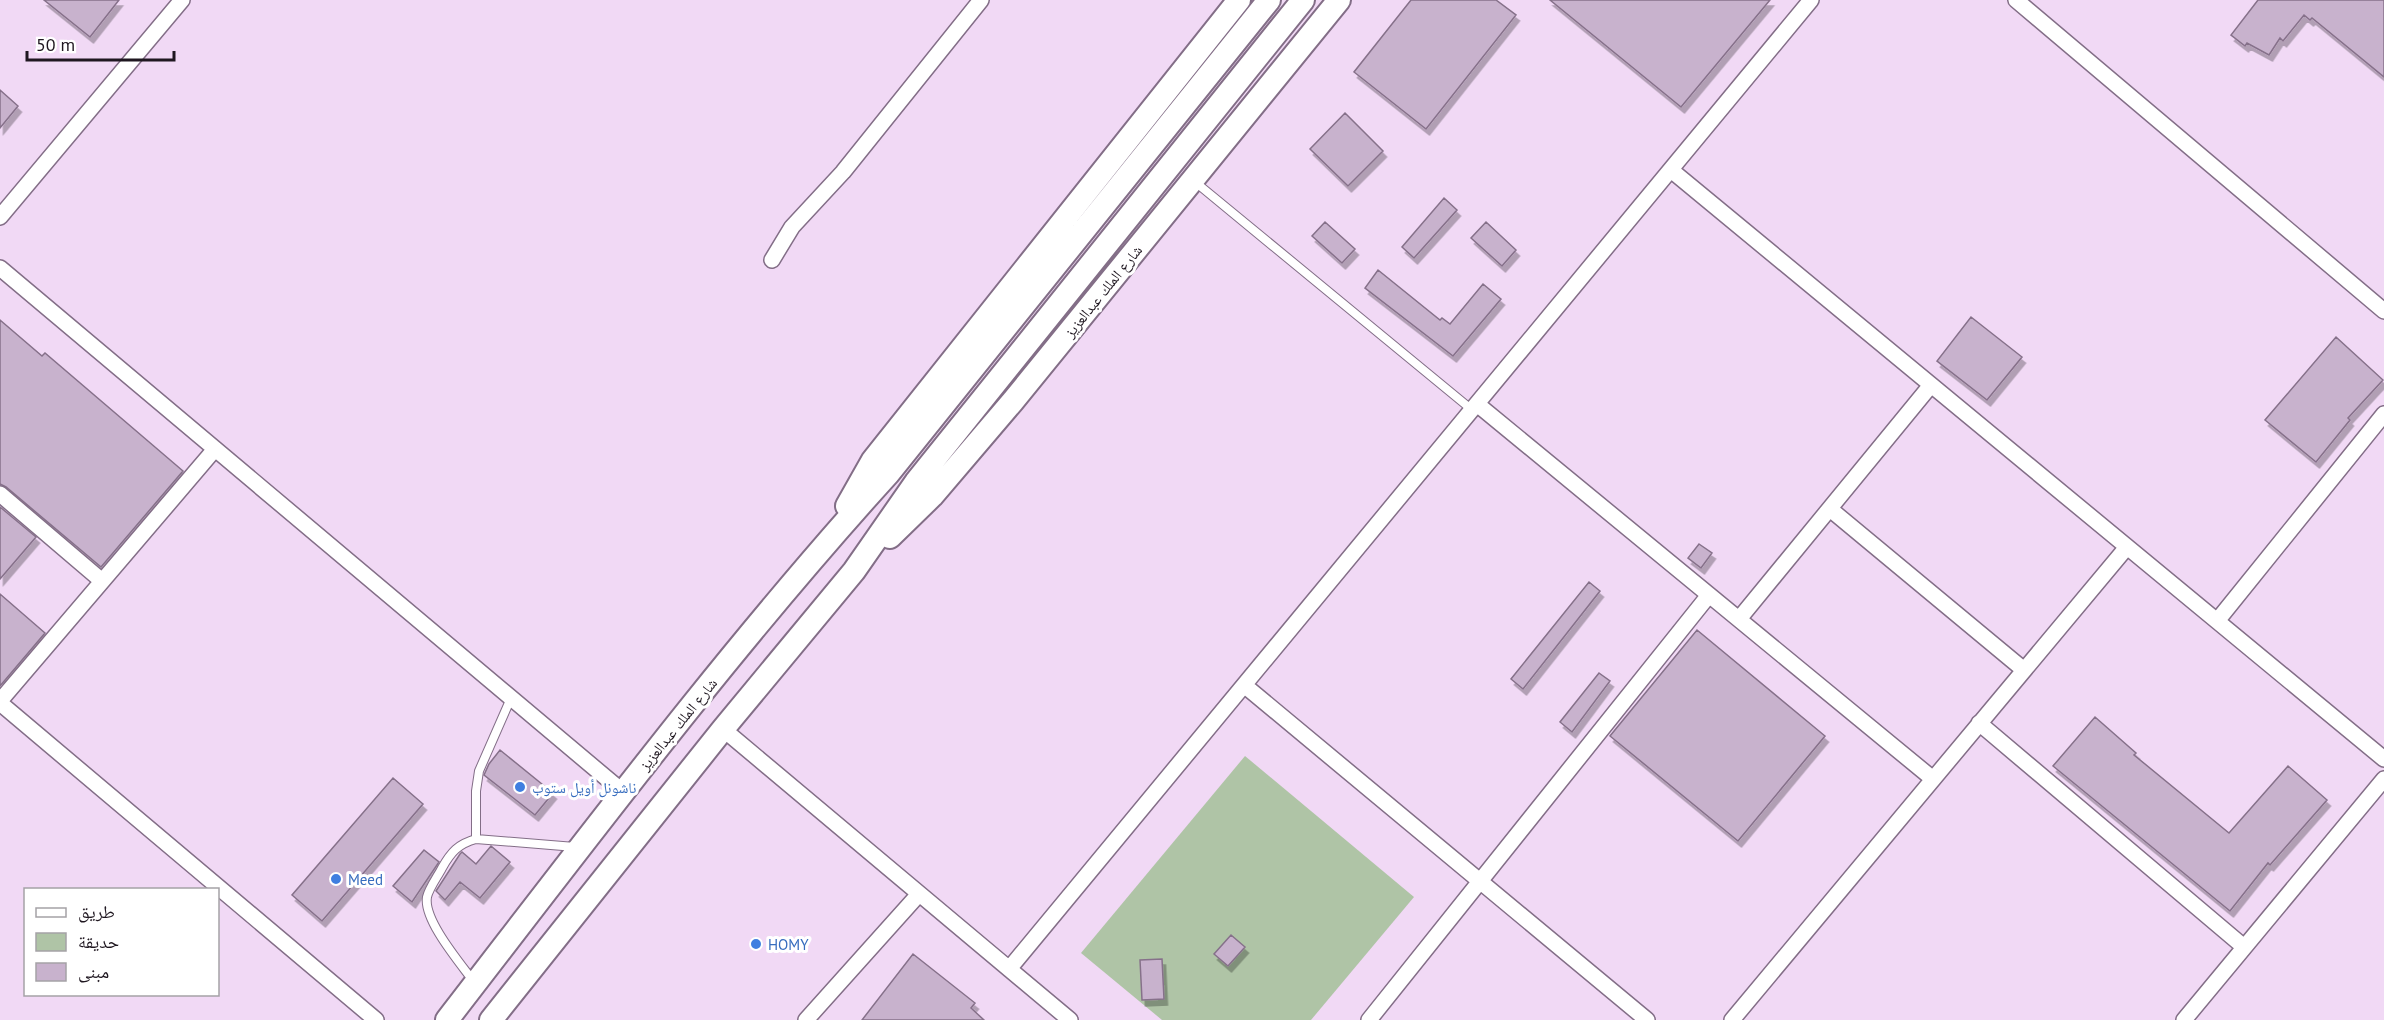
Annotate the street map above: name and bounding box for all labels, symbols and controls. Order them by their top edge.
scale bar [27,24,174,62]
text: 50 m [36,33,75,56]
street label: شارع الملك عبدالعزيز [1059,241,1147,342]
street label: شارع الملك عبدالعزيز [634,674,722,775]
place label: ناشونل أويل ستوب [532,778,636,798]
marker: ناشونل أويل ستوب [513,780,527,794]
place label: Meed [348,870,383,889]
marker: Meed [329,872,343,886]
legend [24,888,219,996]
text: طريق [78,900,115,923]
text: حديقة [78,930,119,953]
place label: HOMY [768,935,809,954]
marker: HOMY [749,937,763,951]
text: مبنى [78,960,109,983]

